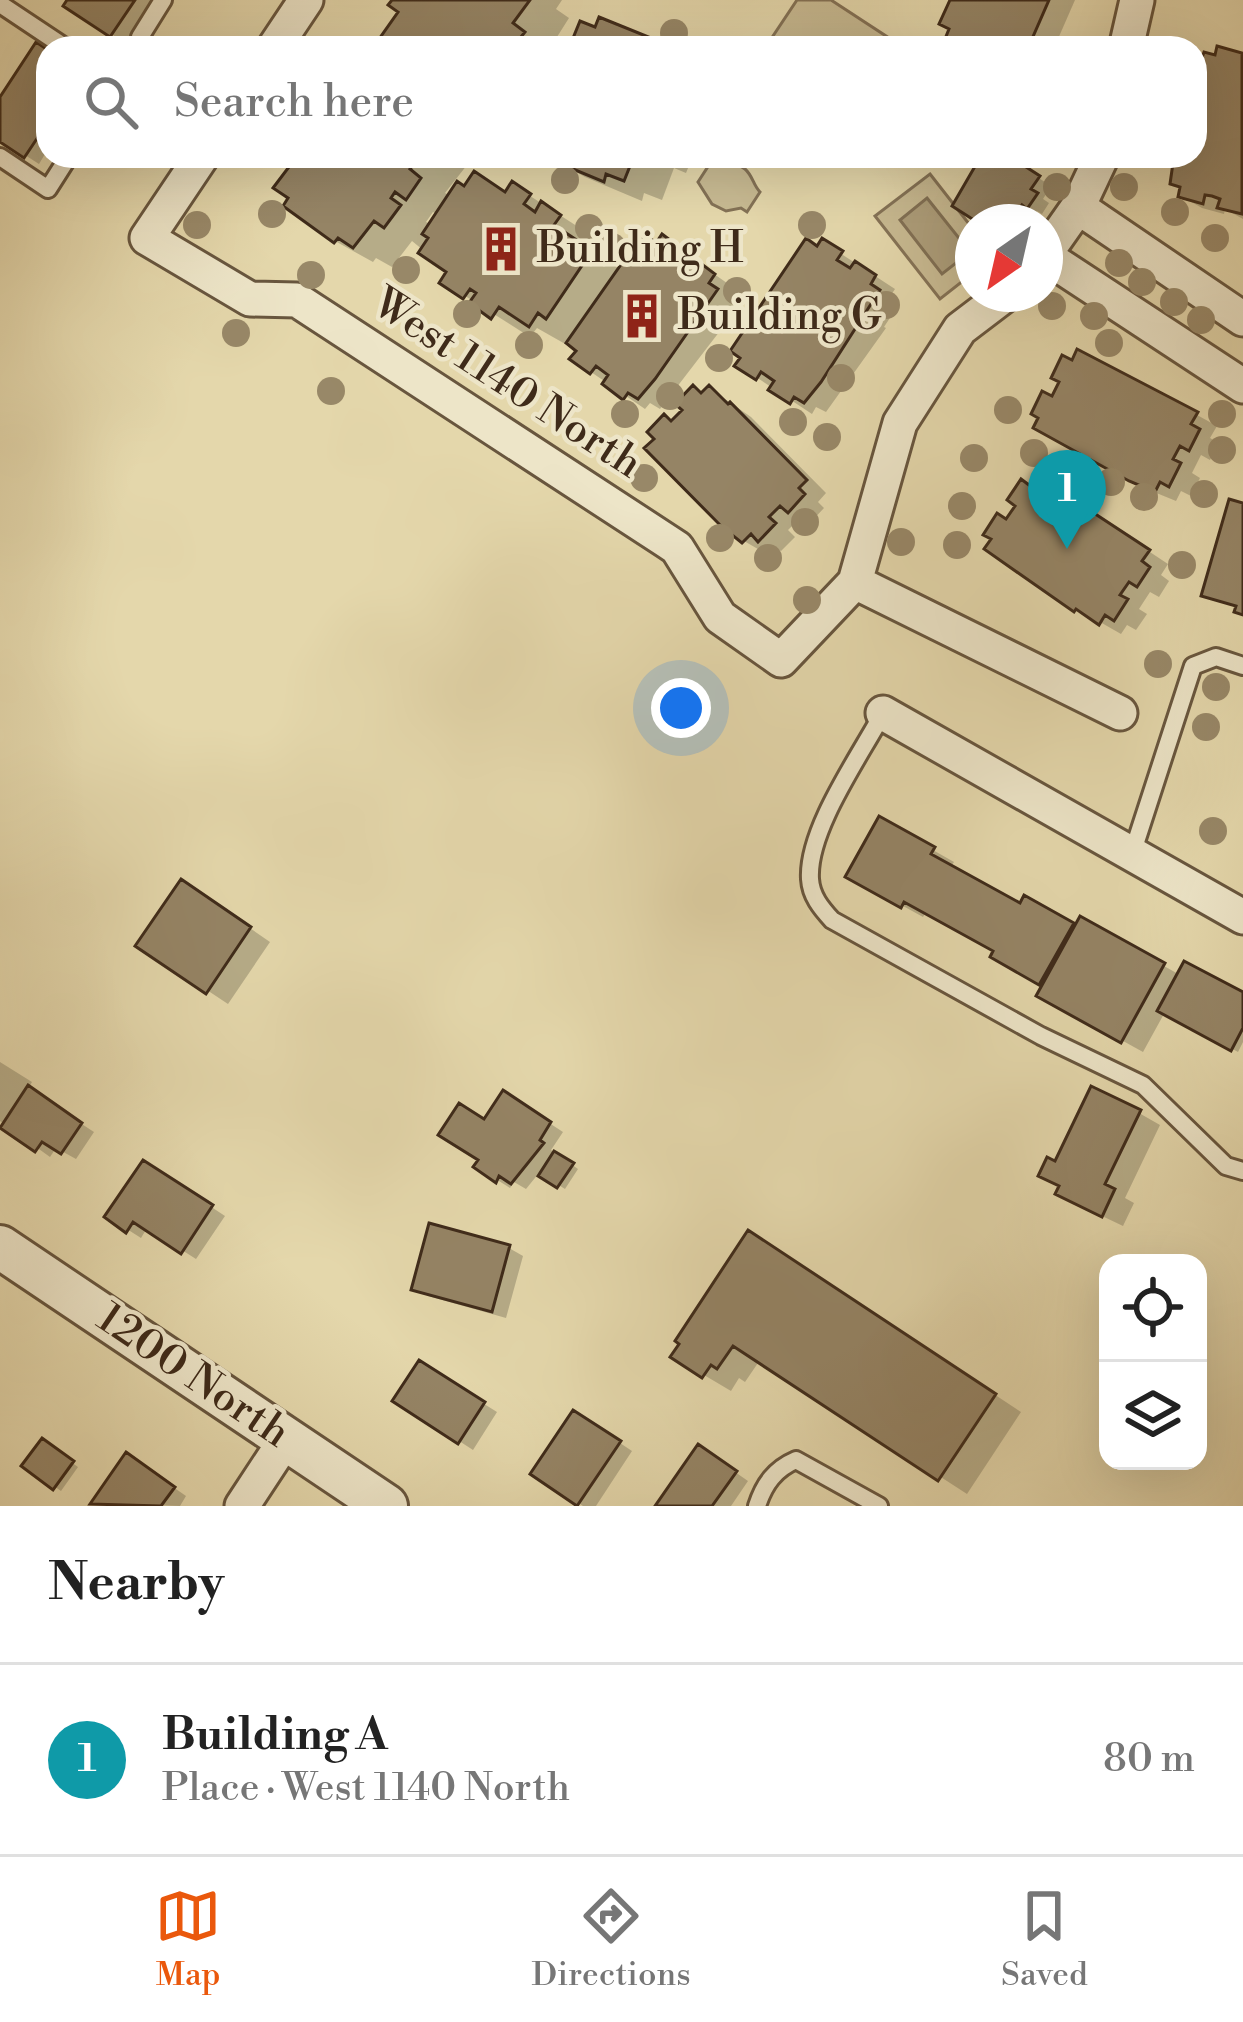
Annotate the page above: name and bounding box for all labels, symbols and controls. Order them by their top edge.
search box [36,36,1207,168]
icon: search [78,69,144,135]
text: Search here [174,74,414,131]
north arrow [955,204,1063,312]
place label: Building H [536,223,744,277]
building icon: Building H [476,224,526,274]
street label: West 1140 North [361,276,652,491]
place label: Building G [677,290,882,344]
building icon: Building G [617,291,667,341]
pin: 1 [1028,450,1106,549]
your location [651,678,711,738]
map controls [1099,1254,1207,1470]
button: locate [1099,1254,1207,1362]
street label: 1200 North [86,1292,300,1460]
button: layers [1099,1362,1207,1470]
text: Nearby [48,1552,224,1616]
text: Building A [162,1707,388,1764]
text: 1 [78,1735,96,1784]
text: 80 m [1103,1735,1195,1784]
text: Place · West 1140 North [162,1764,570,1813]
tab: Map [155,1883,221,1996]
tab: Directions [532,1883,691,1996]
tab: Saved [1001,1883,1088,1996]

